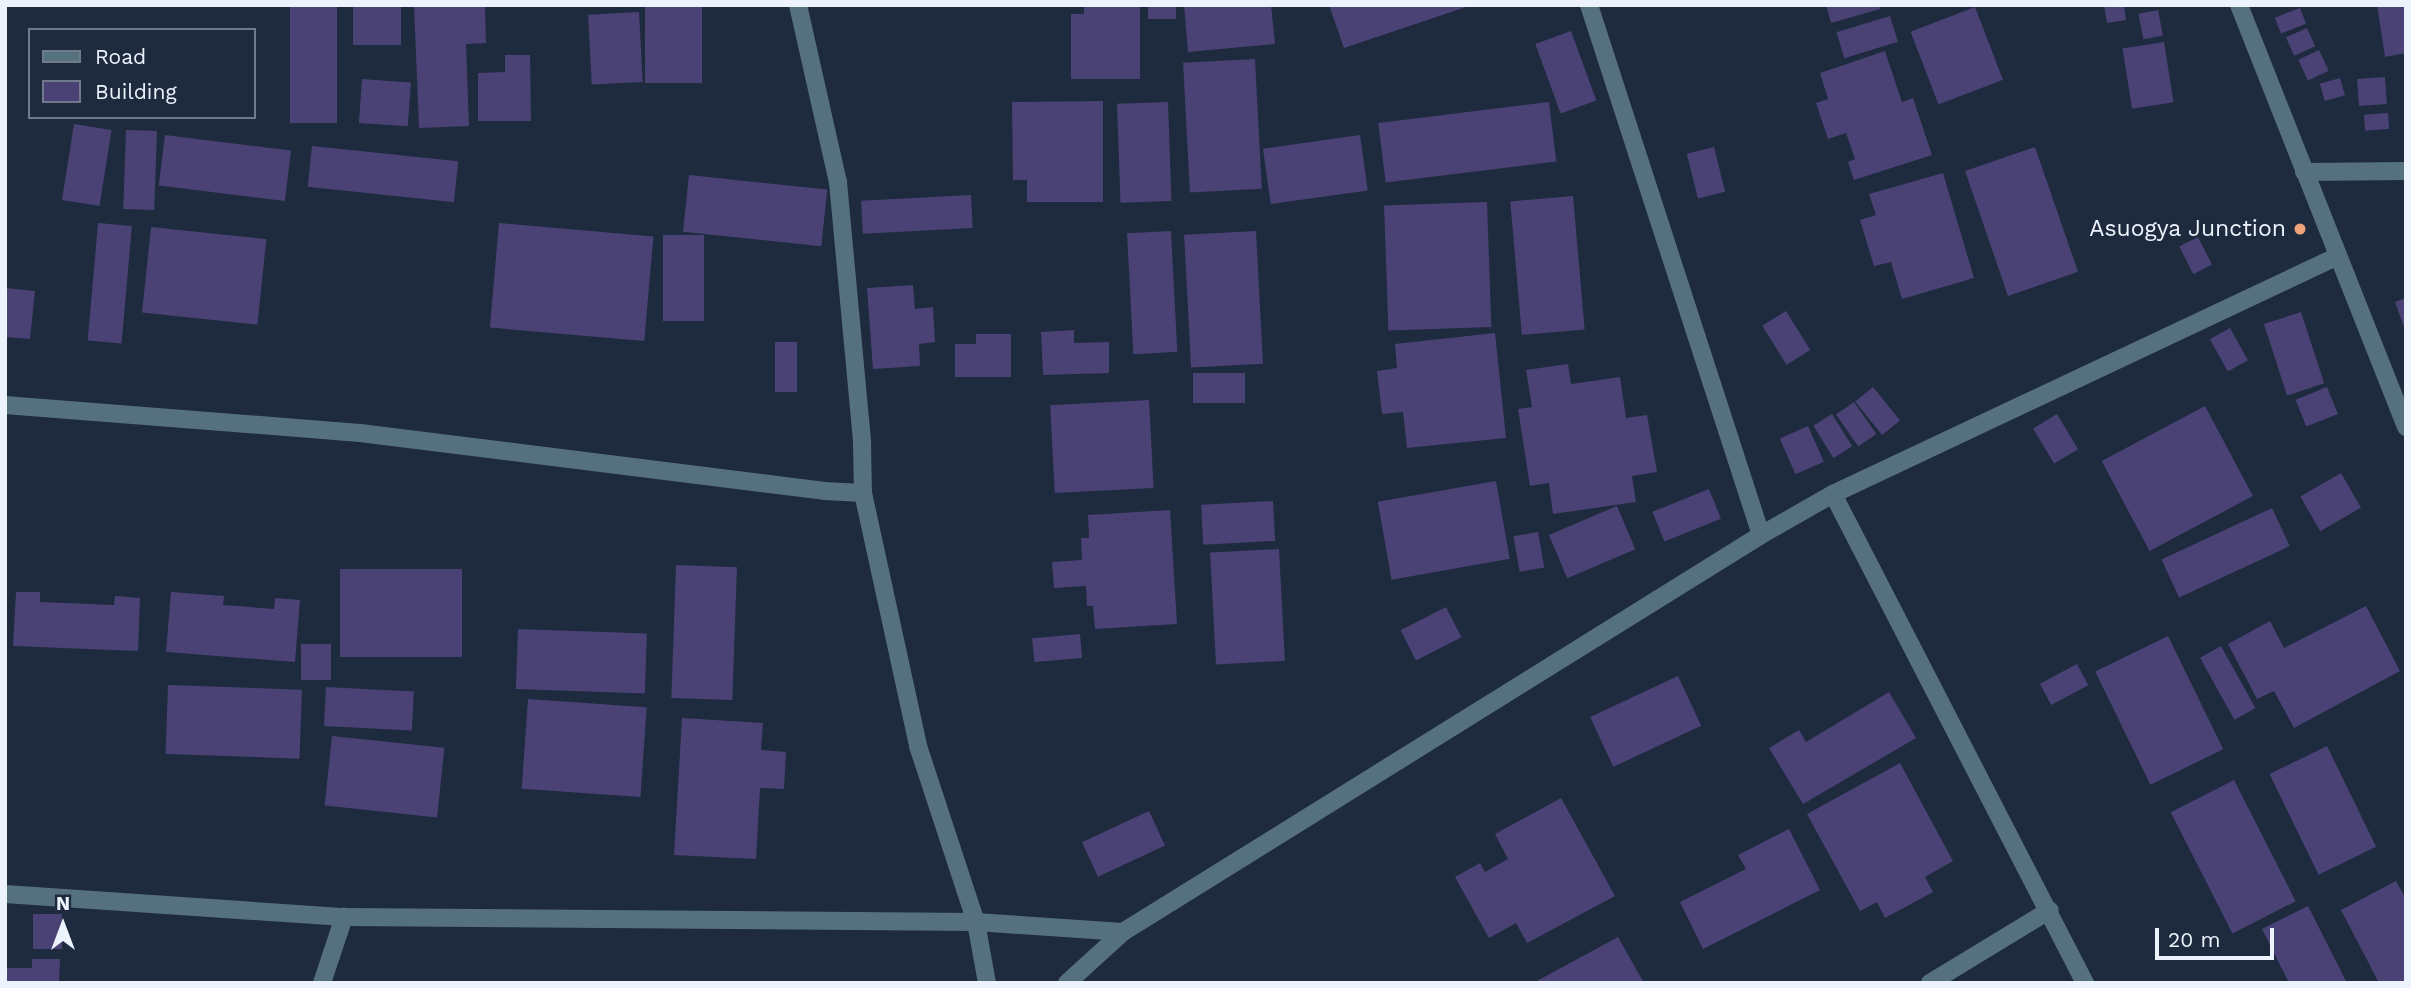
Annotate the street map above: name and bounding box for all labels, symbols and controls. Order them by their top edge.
legend [28,28,256,119]
text: Road [95,44,146,69]
text: Building [95,79,177,104]
place label: Asuogya Junction [2088,215,2286,243]
marker: Asuogya Junction [2292,221,2308,237]
north arrow [28,890,98,960]
text: N [56,892,70,915]
scale bar [2159,914,2278,958]
text: 20 m [2168,927,2220,952]

